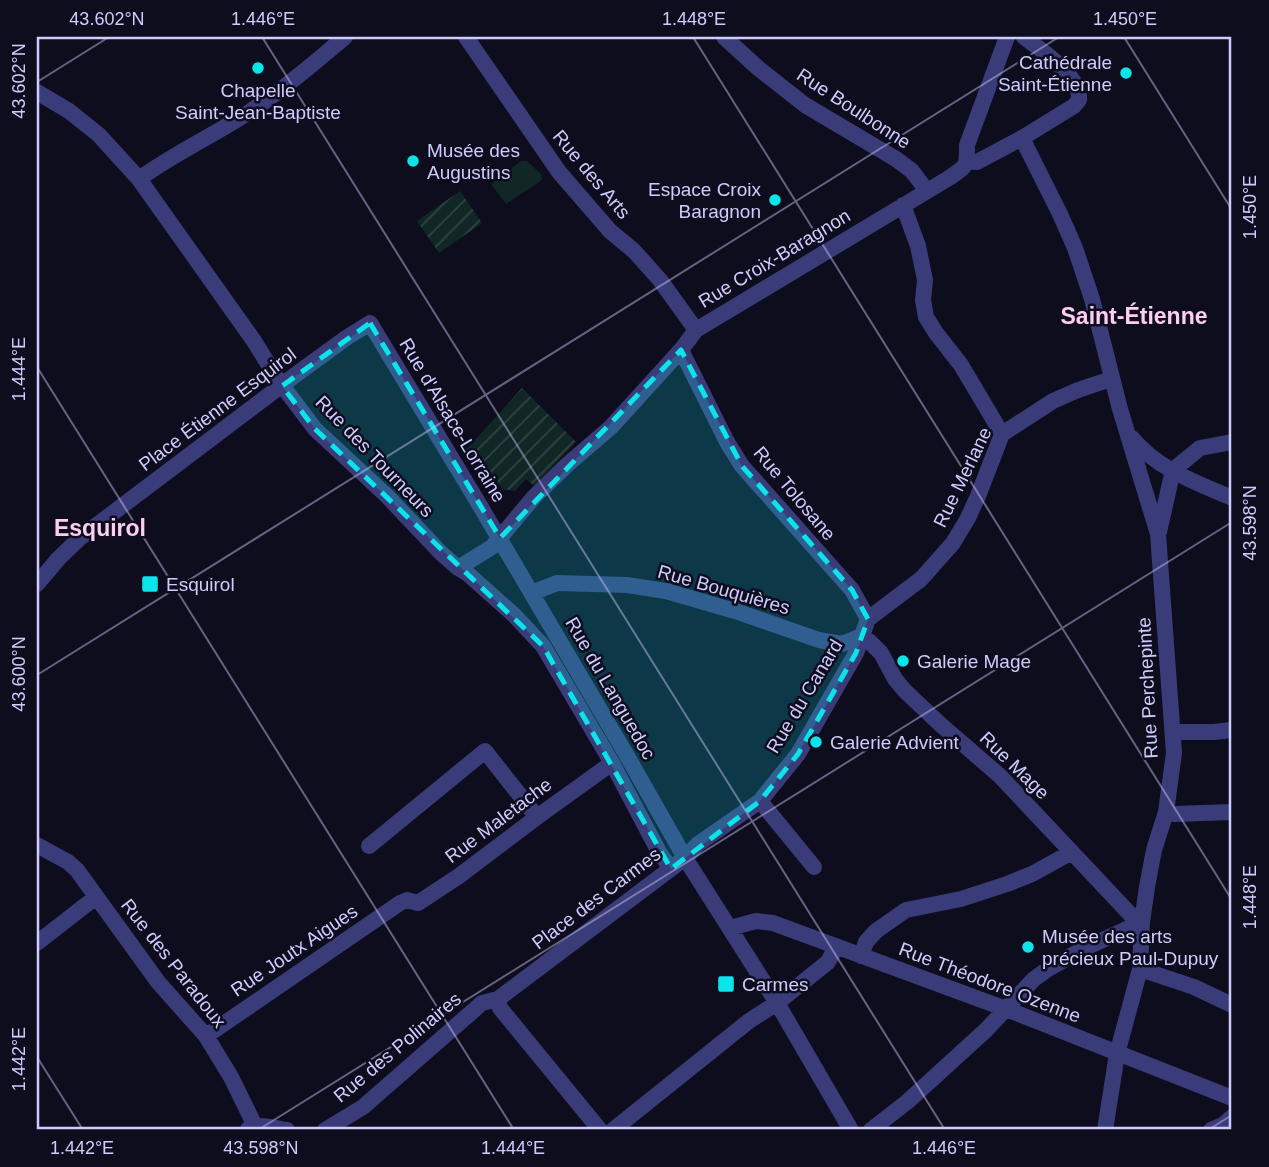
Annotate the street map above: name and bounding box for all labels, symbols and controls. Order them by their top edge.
text: 43.602°N [69,9,145,29]
text: 1.446°E [231,9,295,29]
text: 1.448°E [662,9,726,29]
text: 1.450°E [1093,9,1157,29]
text: 43.602°N [9,43,29,119]
place label: Cathédrale Saint-Étienne [998,52,1112,95]
marker: Chapelle Saint-Jean-Baptiste [250,60,266,76]
street label: Rue Boulbonne [793,64,914,153]
marker: Cathédrale Saint-Étienne [1118,65,1134,81]
place label: Chapelle Saint-Jean-Baptiste [175,80,341,123]
street label: Rue des Arts [549,126,635,223]
place label: Musée des Augustins [427,140,520,183]
marker: Musée des Augustins [405,153,421,169]
text: 1.450°E [1240,175,1260,239]
place label: Espace Croix Baragnon [648,179,761,222]
marker: Espace Croix Baragnon [767,192,783,208]
street label: Rue Croix-Baragnon [695,205,854,312]
district label: Saint-Étienne [1061,302,1207,329]
street label: Rue d'Alsace-Lorraine [395,335,510,506]
text: 1.444°E [9,337,29,401]
street label: Place Étienne Esquirol [135,343,300,475]
street label: Rue des Tourneurs [311,391,438,521]
street label: Rue Merlane [929,424,996,531]
street label: Rue Tolosane [749,442,840,544]
text: 43.598°N [1240,485,1260,561]
district label: Esquirol [54,515,146,541]
street label: Rue Bouquières [655,561,792,618]
marker: Esquirol [140,574,160,594]
place label: Esquirol [166,574,235,595]
street label: Rue du Languedoc [561,613,660,763]
street label: Rue Perchepinte [1133,617,1162,759]
text: 43.600°N [9,636,29,712]
street label: Rue du Canard [762,636,847,757]
place label: Galerie Mage [917,651,1031,672]
marker: Galerie Mage [895,653,911,669]
street label: Rue Mage [976,727,1053,803]
place label: Galerie Advient [830,732,960,753]
marker: Galerie Advient [808,734,824,750]
street label: Rue Maletache [441,774,556,867]
street label: Place des Carmes [528,843,665,953]
text: 1.448°E [1240,865,1260,929]
street label: Rue des Paradoux [117,895,231,1032]
street label: Rue Joutx Aigues [227,900,361,1000]
place label: Musée des arts précieux Paul-Dupuy [1042,926,1219,969]
street label: Rue Théodore Ozenne [896,938,1084,1027]
marker: Musée des arts précieux Paul-Dupuy [1020,939,1036,955]
marker: Carmes [716,974,736,994]
place label: Carmes [742,974,809,995]
street label: Rue des Polinaires [329,988,465,1107]
text: 1.442°E [9,1027,29,1091]
text: 1.442°E [50,1138,114,1158]
text: 43.598°N [223,1138,299,1158]
text: 1.444°E [481,1138,545,1158]
text: 1.446°E [912,1138,976,1158]

